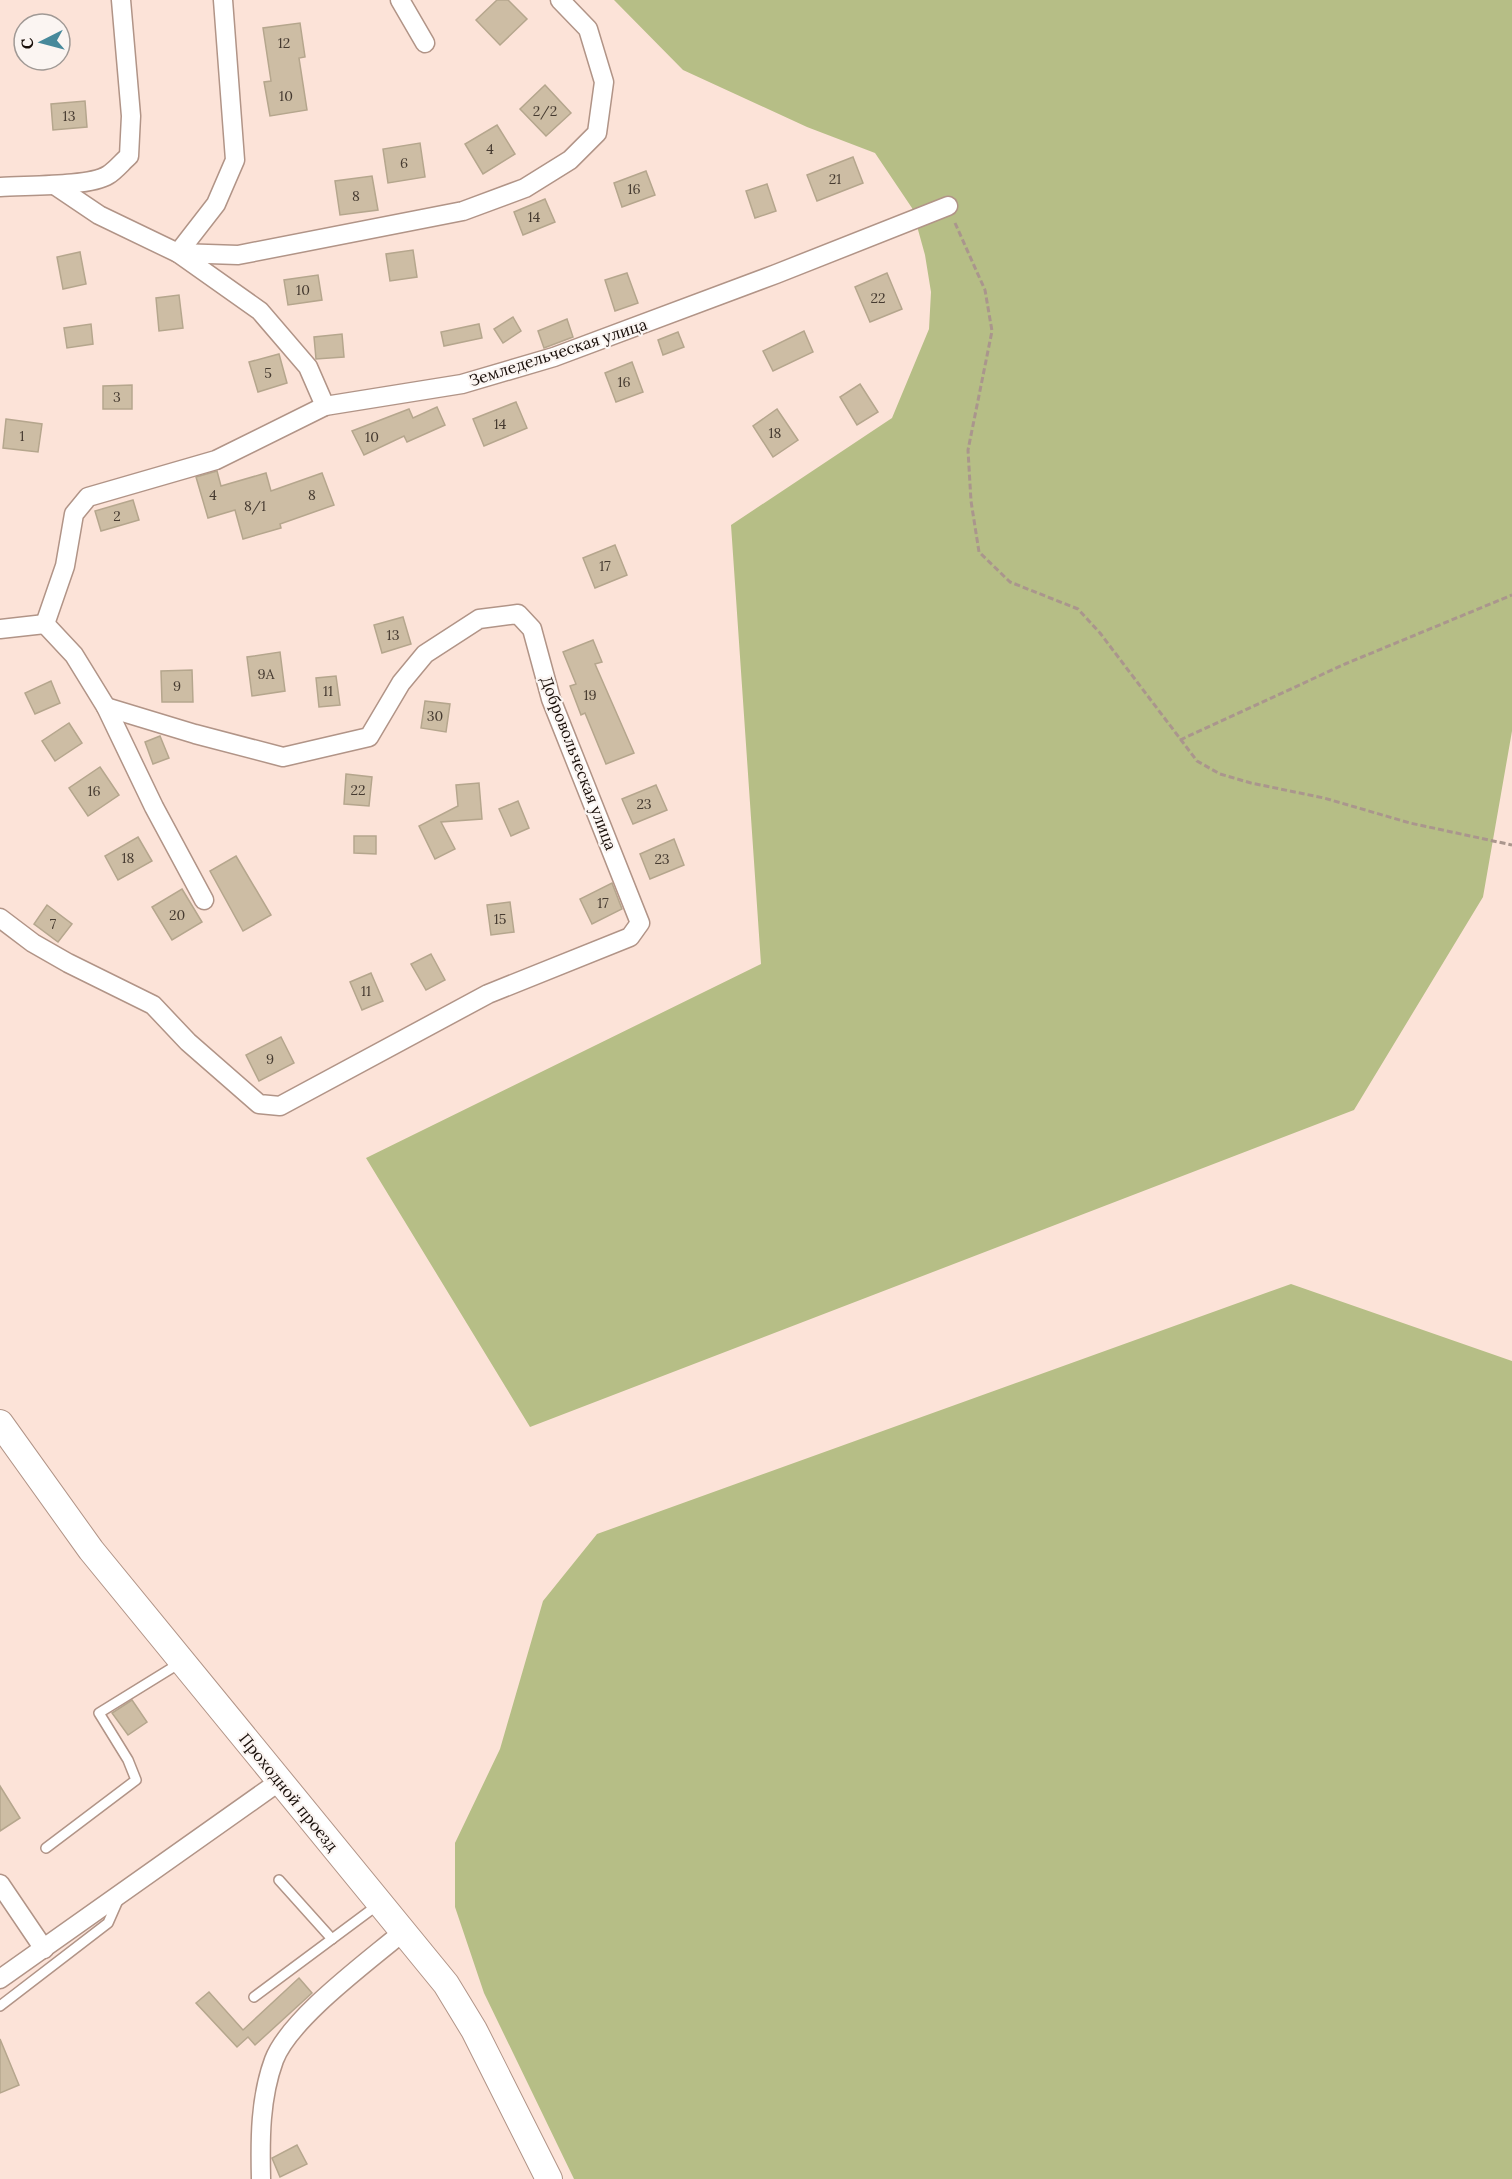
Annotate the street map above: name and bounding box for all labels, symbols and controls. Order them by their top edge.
north arrow [12,12,72,72]
house number: 12 [278,34,290,52]
text: С [17,37,38,50]
house number: 10 [279,87,293,105]
house number: 2/2 [533,102,557,120]
house number: 13 [63,107,76,125]
house number: 4 [486,140,494,158]
house number: 6 [400,154,408,172]
house number: 21 [829,170,841,188]
house number: 16 [627,180,641,198]
house number: 8 [352,187,360,205]
house number: 14 [528,208,541,226]
house number: 10 [296,281,310,299]
house number: 22 [870,289,886,307]
street label: Земледельческая улица [466,314,650,390]
house number: 5 [264,364,272,382]
house number: 16 [617,373,631,391]
house number: 3 [113,388,121,406]
house number: 14 [494,415,507,433]
house number: 18 [769,424,782,442]
house number: 1 [19,427,25,445]
house number: 10 [365,428,379,446]
house number: 4 [209,486,217,504]
house number: 8 [308,486,316,504]
house number: 8/1 [244,497,266,515]
house number: 2 [113,507,121,525]
house number: 17 [599,557,611,575]
house number: 13 [387,626,400,644]
house number: 9А [258,665,275,683]
street label: Добровольческая улица [536,673,622,853]
house number: 9 [173,677,181,695]
house number: 11 [323,682,333,700]
house number: 19 [583,686,597,704]
house number: 30 [427,707,443,725]
house number: 22 [350,781,366,799]
house number: 16 [87,782,101,800]
house number: 23 [636,795,652,813]
house number: 18 [122,849,135,867]
house number: 23 [654,850,670,868]
house number: 17 [597,894,609,912]
house number: 20 [169,906,185,924]
house number: 15 [494,910,506,928]
house number: 7 [50,915,57,933]
house number: 11 [361,982,371,1000]
house number: 9 [266,1050,274,1068]
street label: Проходной проезд [235,1729,343,1856]

